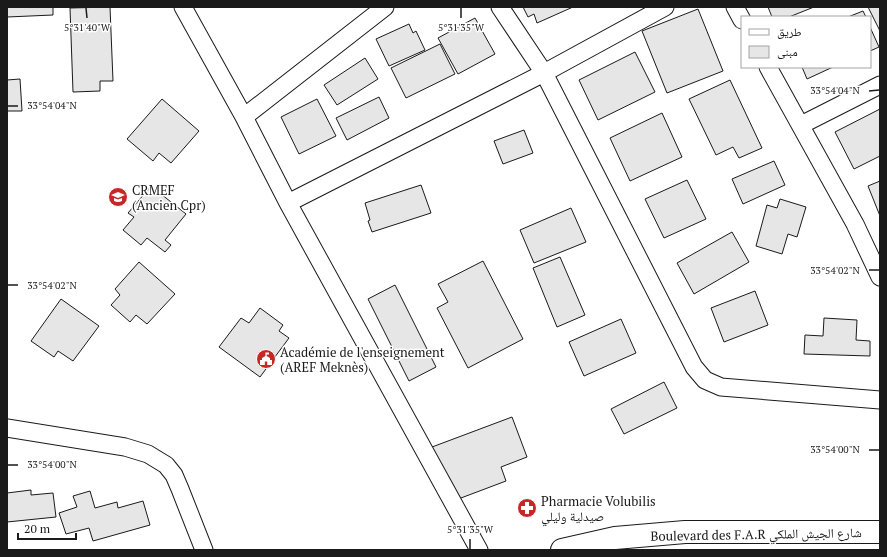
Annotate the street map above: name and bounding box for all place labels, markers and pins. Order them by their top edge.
place label: CRMEF (Ancien Cpr) [132,181,206,214]
school or university icon: CRMEF (Ancien Cpr) [107,186,129,208]
place label: Académie de l'enseignement (AREF Meknès) [280,343,445,376]
public building icon: Académie de l'enseignement (AREF Meknès) [255,348,277,370]
place label: Pharmacie Volubilis صيدلية وليلي [541,492,656,527]
pharmacy icon: Pharmacie Volubilis صيدلية وليلي [516,497,538,519]

